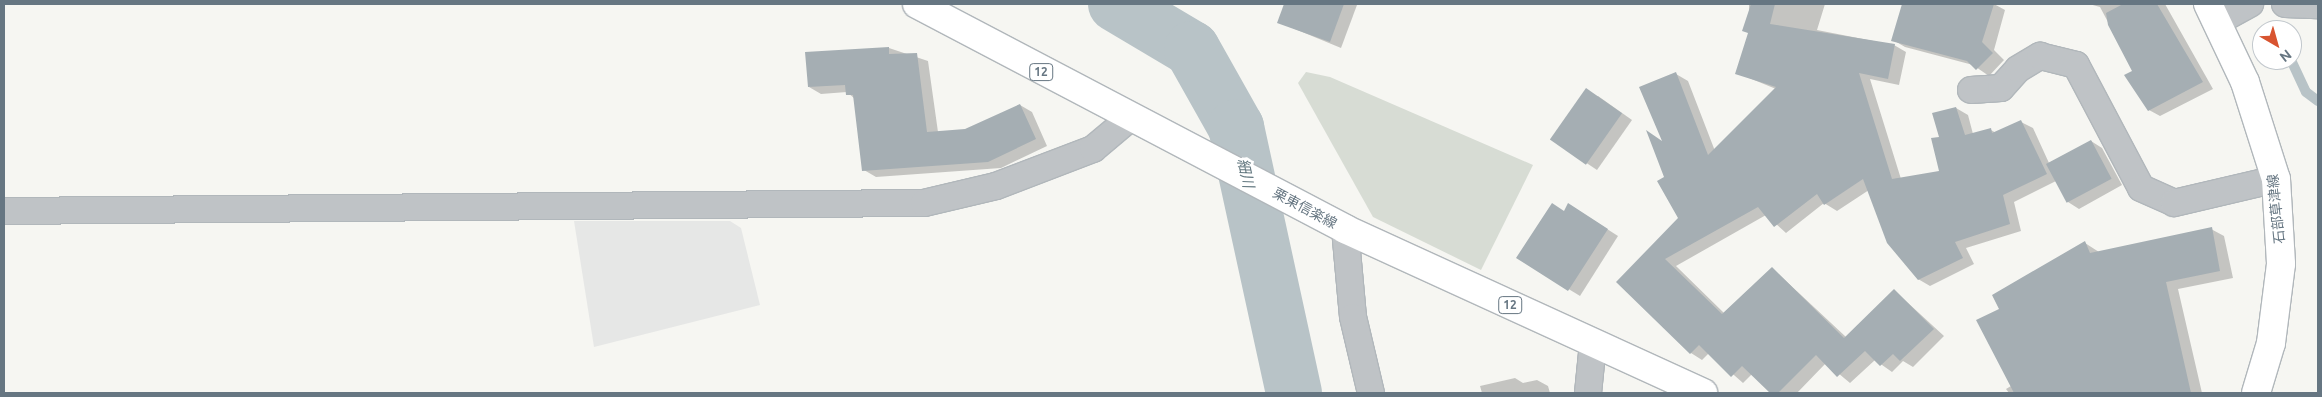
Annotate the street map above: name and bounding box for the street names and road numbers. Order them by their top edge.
road number: 12 [1028,62,1054,82]
street label: 石部草津線 [2264,173,2288,245]
street label: 栗東信楽線 [1270,184,1340,232]
road number: 12 [1498,296,1522,314]

